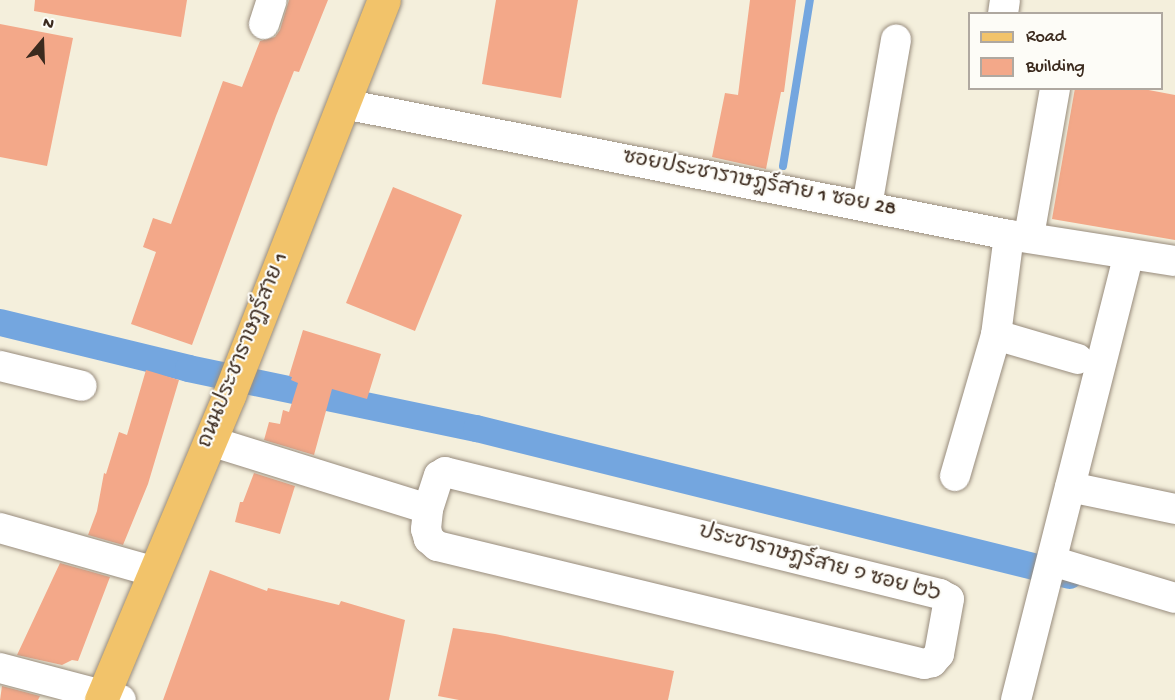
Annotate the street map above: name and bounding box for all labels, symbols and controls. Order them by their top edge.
north arrow [12,12,72,72]
legend [968,12,1163,90]
text: N [40,14,56,35]
text: Road [1026,27,1065,48]
text: Building [1026,57,1085,78]
street label: ซอยประชาราษฎร์สาย 1 ซอย 28 [620,146,898,224]
street label: ถนนประชาราษฎร์สาย 1 [194,250,296,452]
street label: ประชาราษฎร์สาย ๑ ซอย ๒๖ [695,521,943,609]

